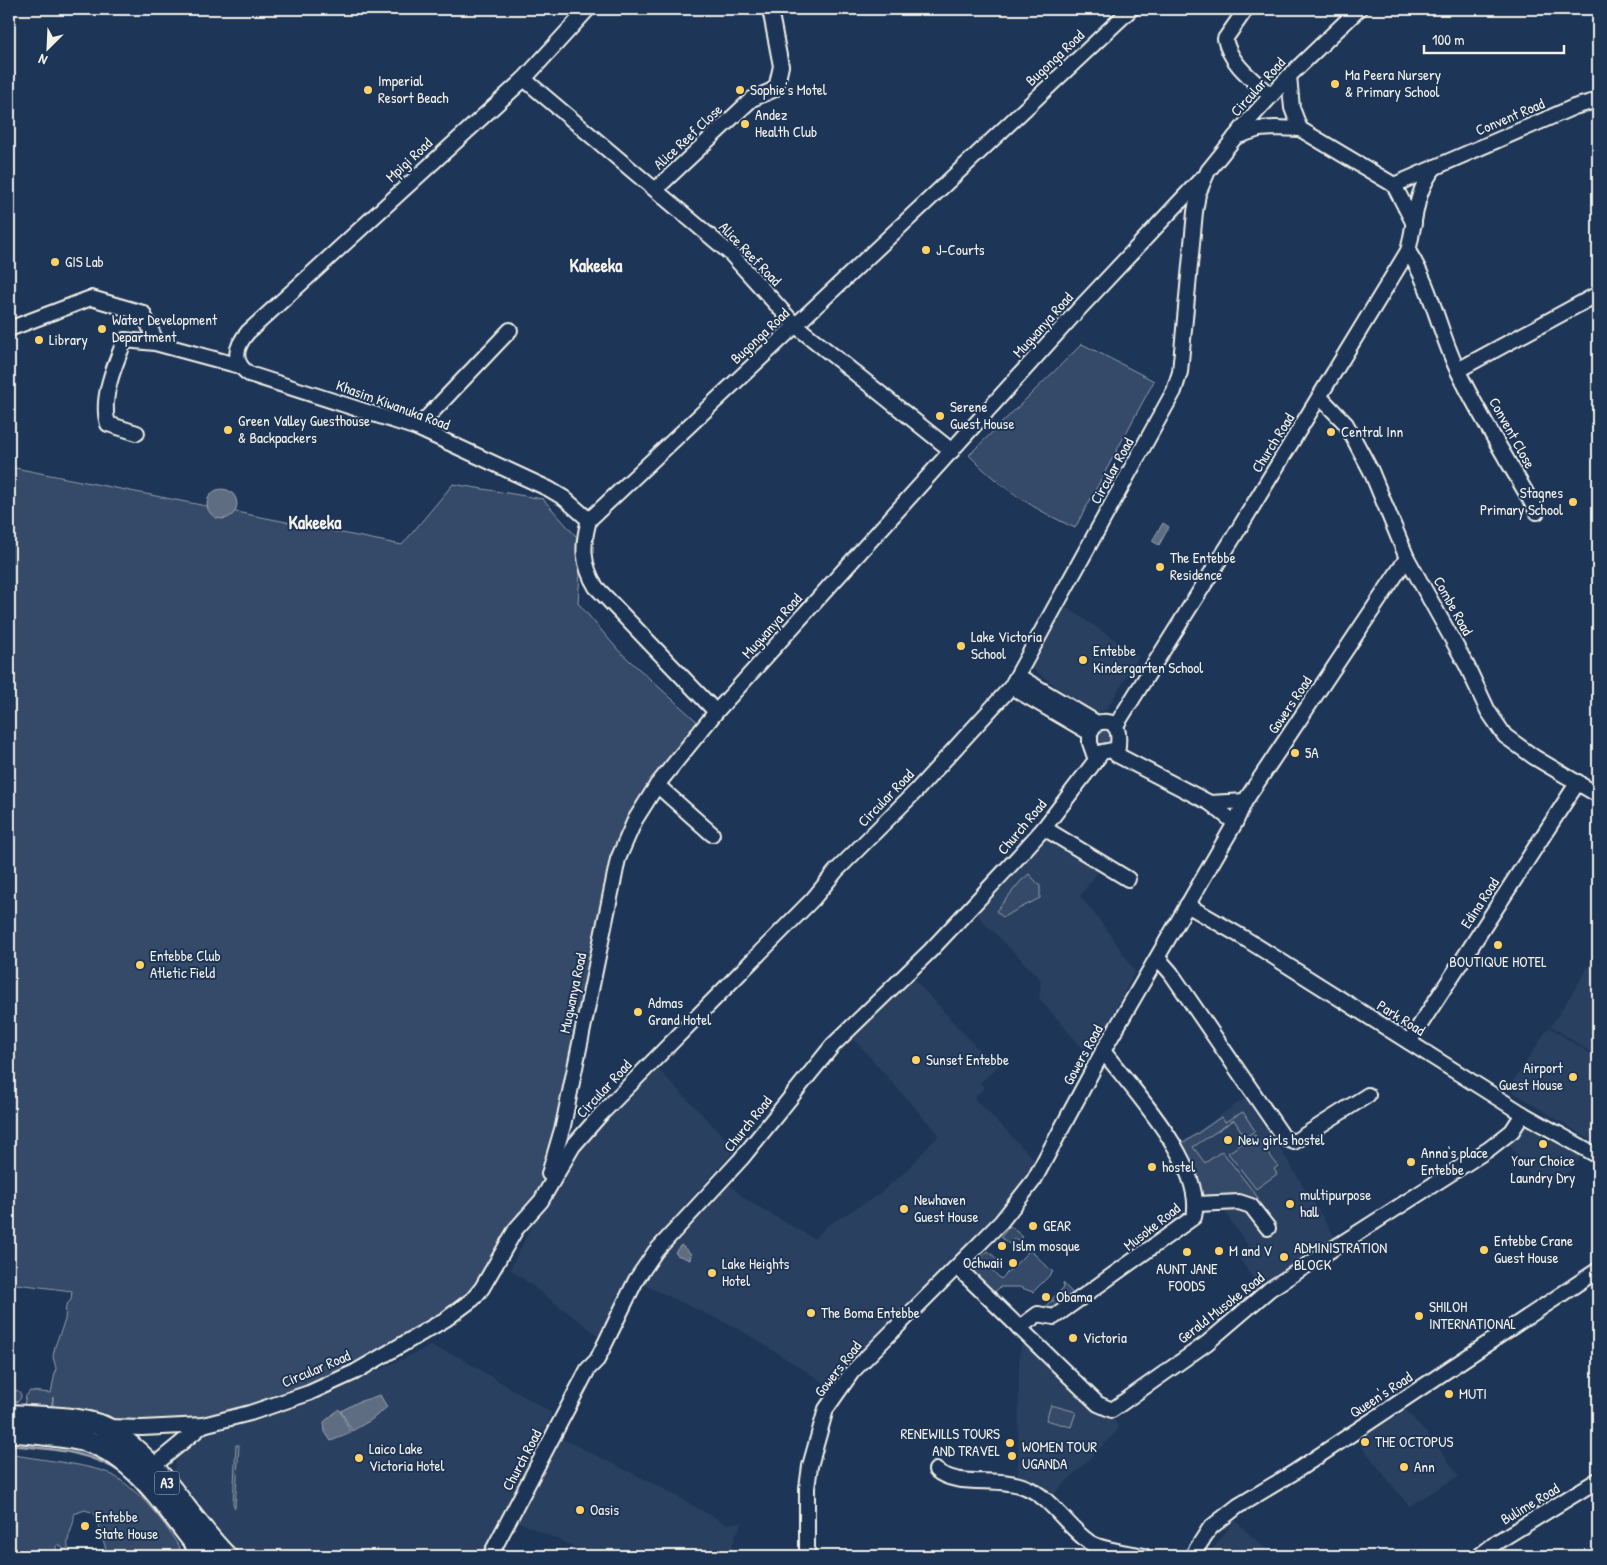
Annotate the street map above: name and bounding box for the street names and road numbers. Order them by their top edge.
street label: Bugonga Road [1021,25,1089,90]
street label: Circular Road [1225,52,1290,121]
street label: Convent Road [1472,93,1548,140]
street label: Alice Reef Close [649,99,727,174]
street label: Mpigi Road [381,132,437,187]
street label: Alice Reef Road [714,217,787,291]
street label: Mugwanya Road [1008,287,1078,362]
street label: Bugonga Road [726,303,794,368]
street label: Khasim Kiwanuka Road [333,374,453,435]
street label: Convent Close [1484,393,1541,472]
street label: Church Road [1246,409,1299,476]
street label: Circular Road [1085,434,1138,508]
street label: Combe Road [1429,572,1478,639]
street label: Mugwanya Road [737,588,807,663]
street label: Gowers Road [1262,671,1317,738]
street label: Circular Road [853,764,919,831]
street label: Church Road [992,794,1051,859]
street label: Edina Road [1455,873,1504,932]
street label: Mugwanya Road [554,951,591,1035]
street label: Park Road [1373,995,1429,1041]
street label: Gowers Road [1057,1021,1108,1089]
street label: Circular Road [571,1055,636,1122]
street label: Church Road [719,1091,777,1156]
street label: Musoke Road [1119,1198,1185,1255]
street label: Gerald Musoke Road [1173,1267,1269,1348]
street label: Gowers Road [809,1336,866,1401]
street label: Circular Road [278,1345,354,1392]
street label: Queen's Road [1345,1366,1416,1423]
street label: Church Road [497,1425,546,1494]
road number: A3 [154,1472,180,1495]
street label: Bulime Road [1496,1478,1563,1529]

